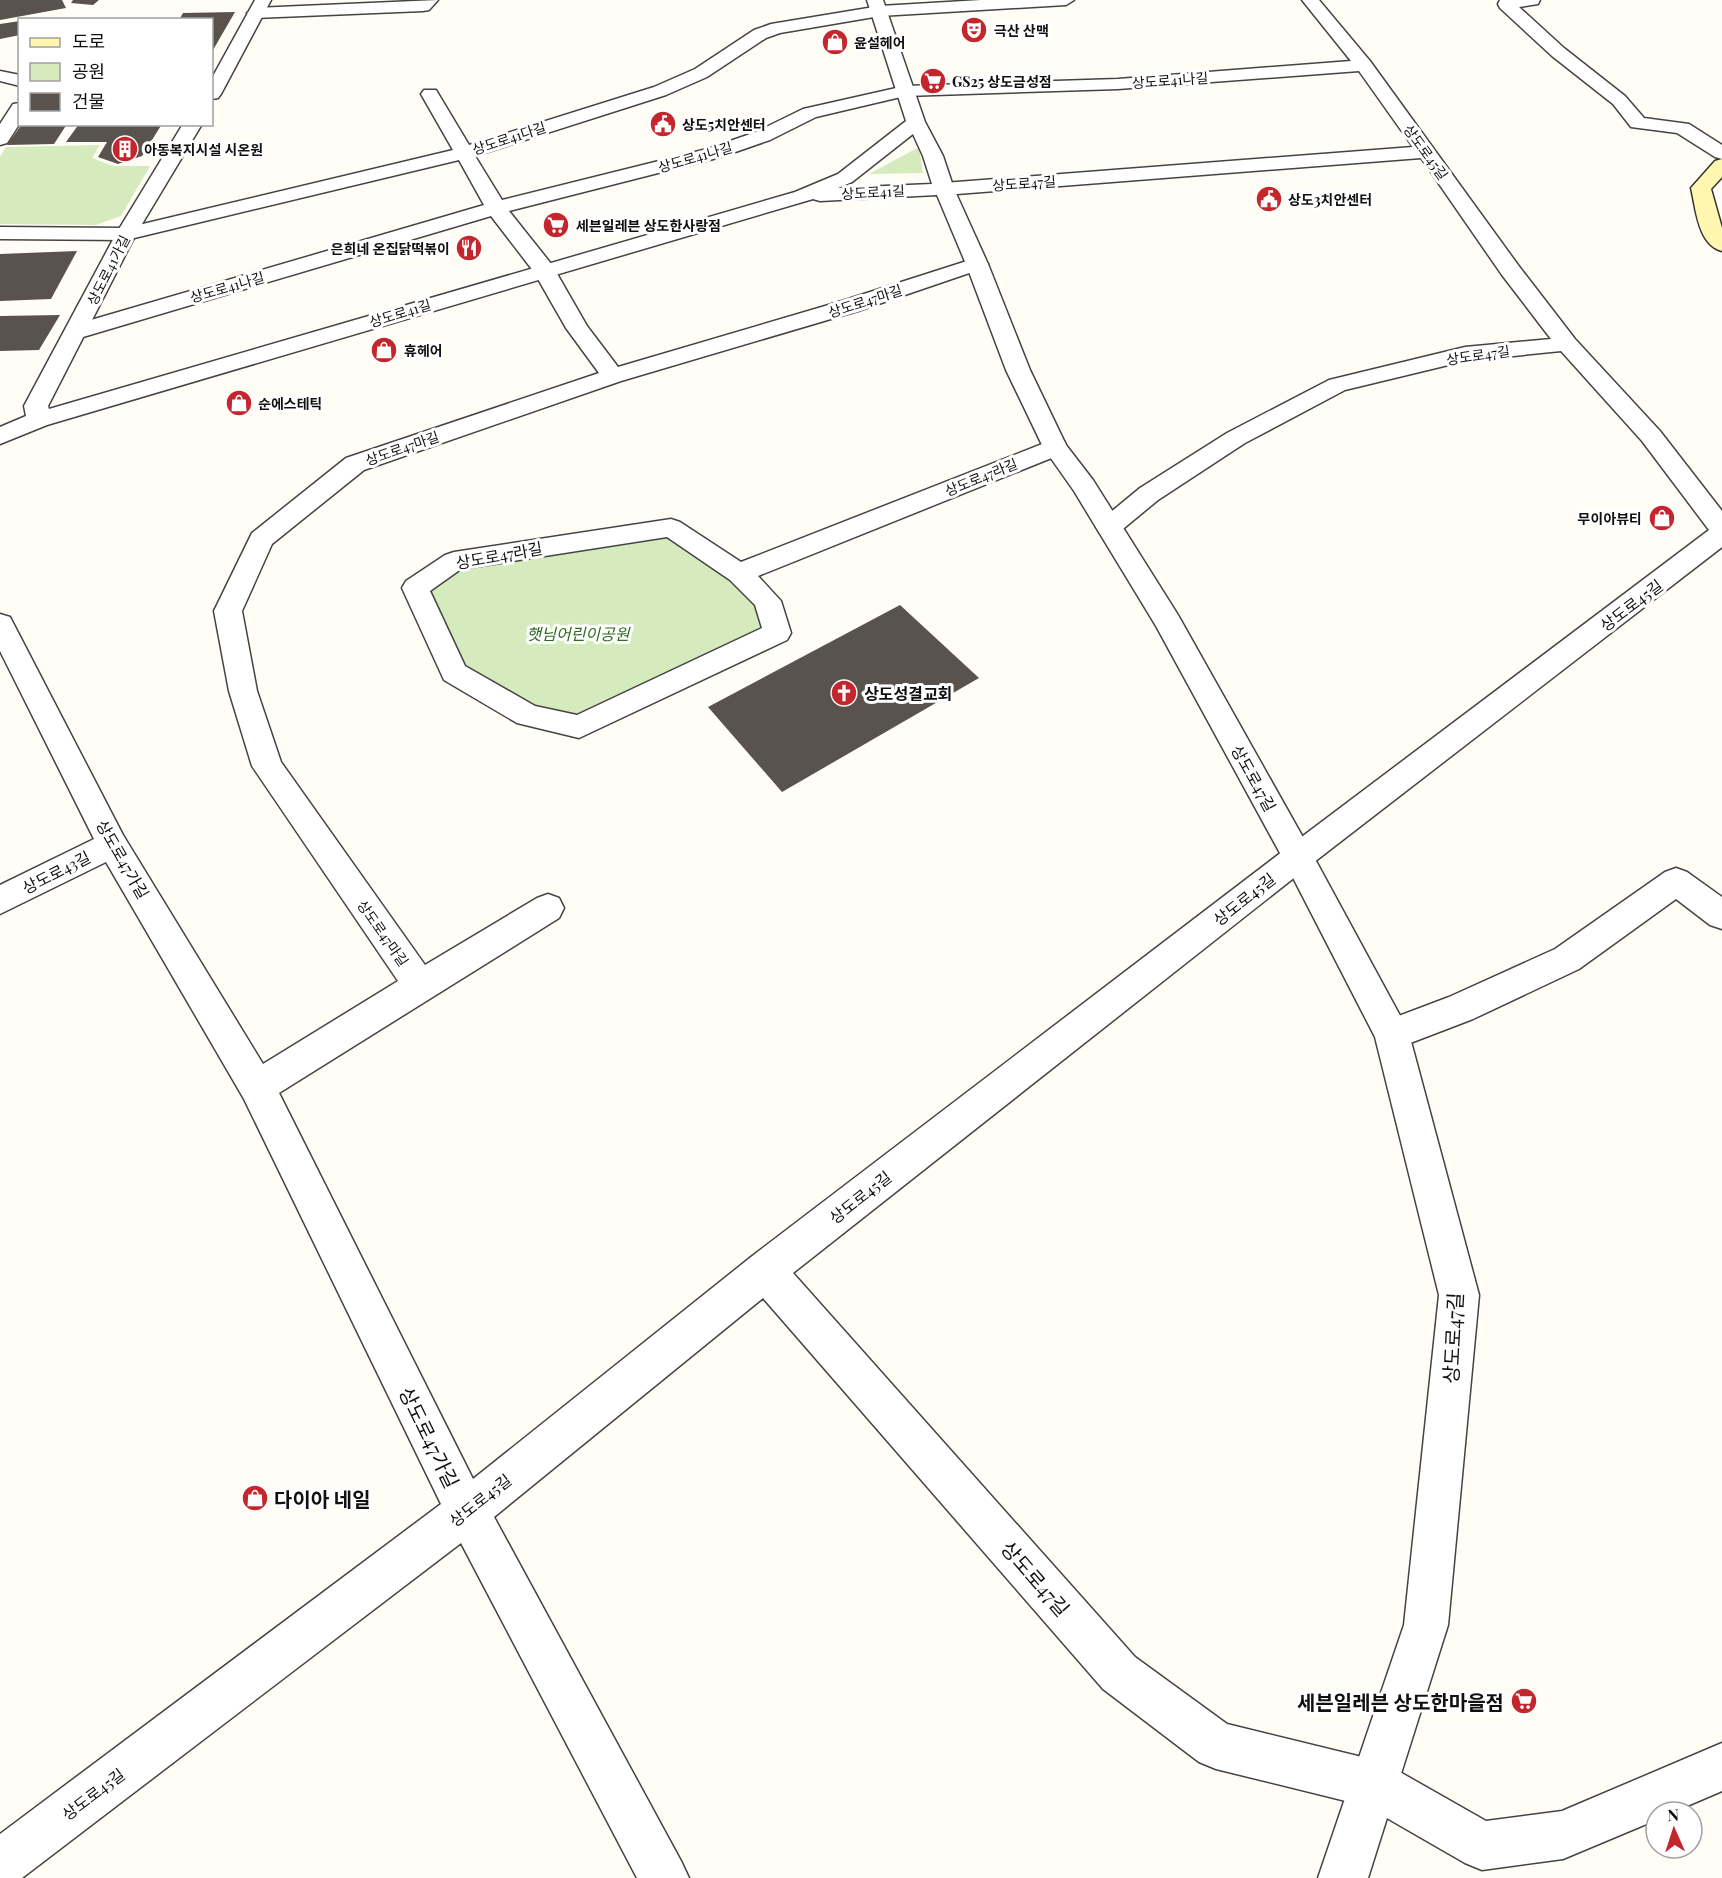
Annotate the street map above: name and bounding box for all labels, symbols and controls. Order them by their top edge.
theatre icon: 극산 산맥 [959,15,989,45]
legend [18,18,213,126]
place label: 극산 산맥 [994,21,1049,40]
shop icon: 윤설헤어 [820,27,850,57]
text: 도로 [72,29,105,53]
place label: 윤설헤어 [854,33,906,52]
text: 공원 [72,59,105,83]
supermarket icon: GS25 상도금성점 [918,66,948,96]
street label: 상도로41나길 [1131,68,1209,92]
place label: GS25 상도금성점 [952,72,1052,91]
text: 건물 [72,89,105,113]
public building icon: 상도5치안센터 [648,109,678,139]
place label: 상도5치안센터 [682,115,766,134]
street label: 상도로41다길 [470,117,548,159]
street label: 상도로45길 [1399,120,1453,184]
building icon: 아동복지시설 시온원 [110,134,140,164]
street label: 상도로41나길 [656,137,734,177]
place label: 아동복지시설 시온원 [144,140,263,159]
street label: 상도로47길 [991,171,1057,195]
street label: 상도로41길 [841,181,905,203]
public building icon: 상도3치안센터 [1254,184,1284,214]
place label: 상도3치안센터 [1288,190,1372,209]
supermarket icon: 세븐일레븐 상도한사랑점 [541,210,571,240]
place label: 세븐일레븐 상도한사랑점 [576,216,721,235]
street label: 상도로41가길 [82,232,134,308]
restaurant icon: 은희네 온집닭떡볶이 [454,233,484,263]
place label: 은희네 온집닭떡볶이 [331,239,450,258]
street label: 상도로41나길 [188,267,266,307]
street label: 상도로47마길 [826,280,904,322]
street label: 상도로41길 [367,295,433,331]
shop icon: 휴헤어 [369,335,399,365]
place label: 휴헤어 [404,341,443,360]
street label: 상도로47길 [1445,341,1511,369]
shop icon: 순에스테틱 [224,388,254,418]
place label: 순에스테틱 [258,394,322,413]
street label: 상도로47마길 [363,427,441,469]
street label: 상도로47라길 [942,454,1020,500]
shop icon: 무이아뷰티 [1647,503,1677,533]
place label: 무이아뷰티 [1578,509,1642,528]
street label: 상도로47라길 [454,537,544,573]
street label: 상도로45길 [1595,575,1667,635]
park label: 햇님어린이공원 [526,623,631,644]
church icon: 상도성결교회 [829,678,859,708]
place label: 상도성결교회 [864,683,952,704]
street label: 상도로47길 [1227,741,1281,815]
street label: 상도로47가길 [92,816,154,902]
street label: 상도로43길 [18,846,94,898]
street label: 상도로45길 [1209,868,1279,930]
street label: 상도로47마길 [353,896,413,970]
street label: 상도로45길 [825,1166,895,1228]
street label: 상도로47길 [1436,1292,1468,1384]
street label: 상도로47가길 [394,1382,466,1492]
street label: 상도로45길 [445,1469,515,1531]
shop icon: 다이아 네일 [240,1483,270,1513]
place label: 다이아 네일 [274,1485,371,1512]
street label: 상도로47길 [996,1535,1076,1621]
supermarket icon: 세븐일레븐 상도한마을점 [1509,1686,1539,1716]
place label: 세븐일레븐 상도한마을점 [1297,1688,1504,1715]
street label: 상도로45길 [57,1764,129,1824]
north arrow [1644,1800,1704,1860]
text: N [1667,1804,1680,1825]

